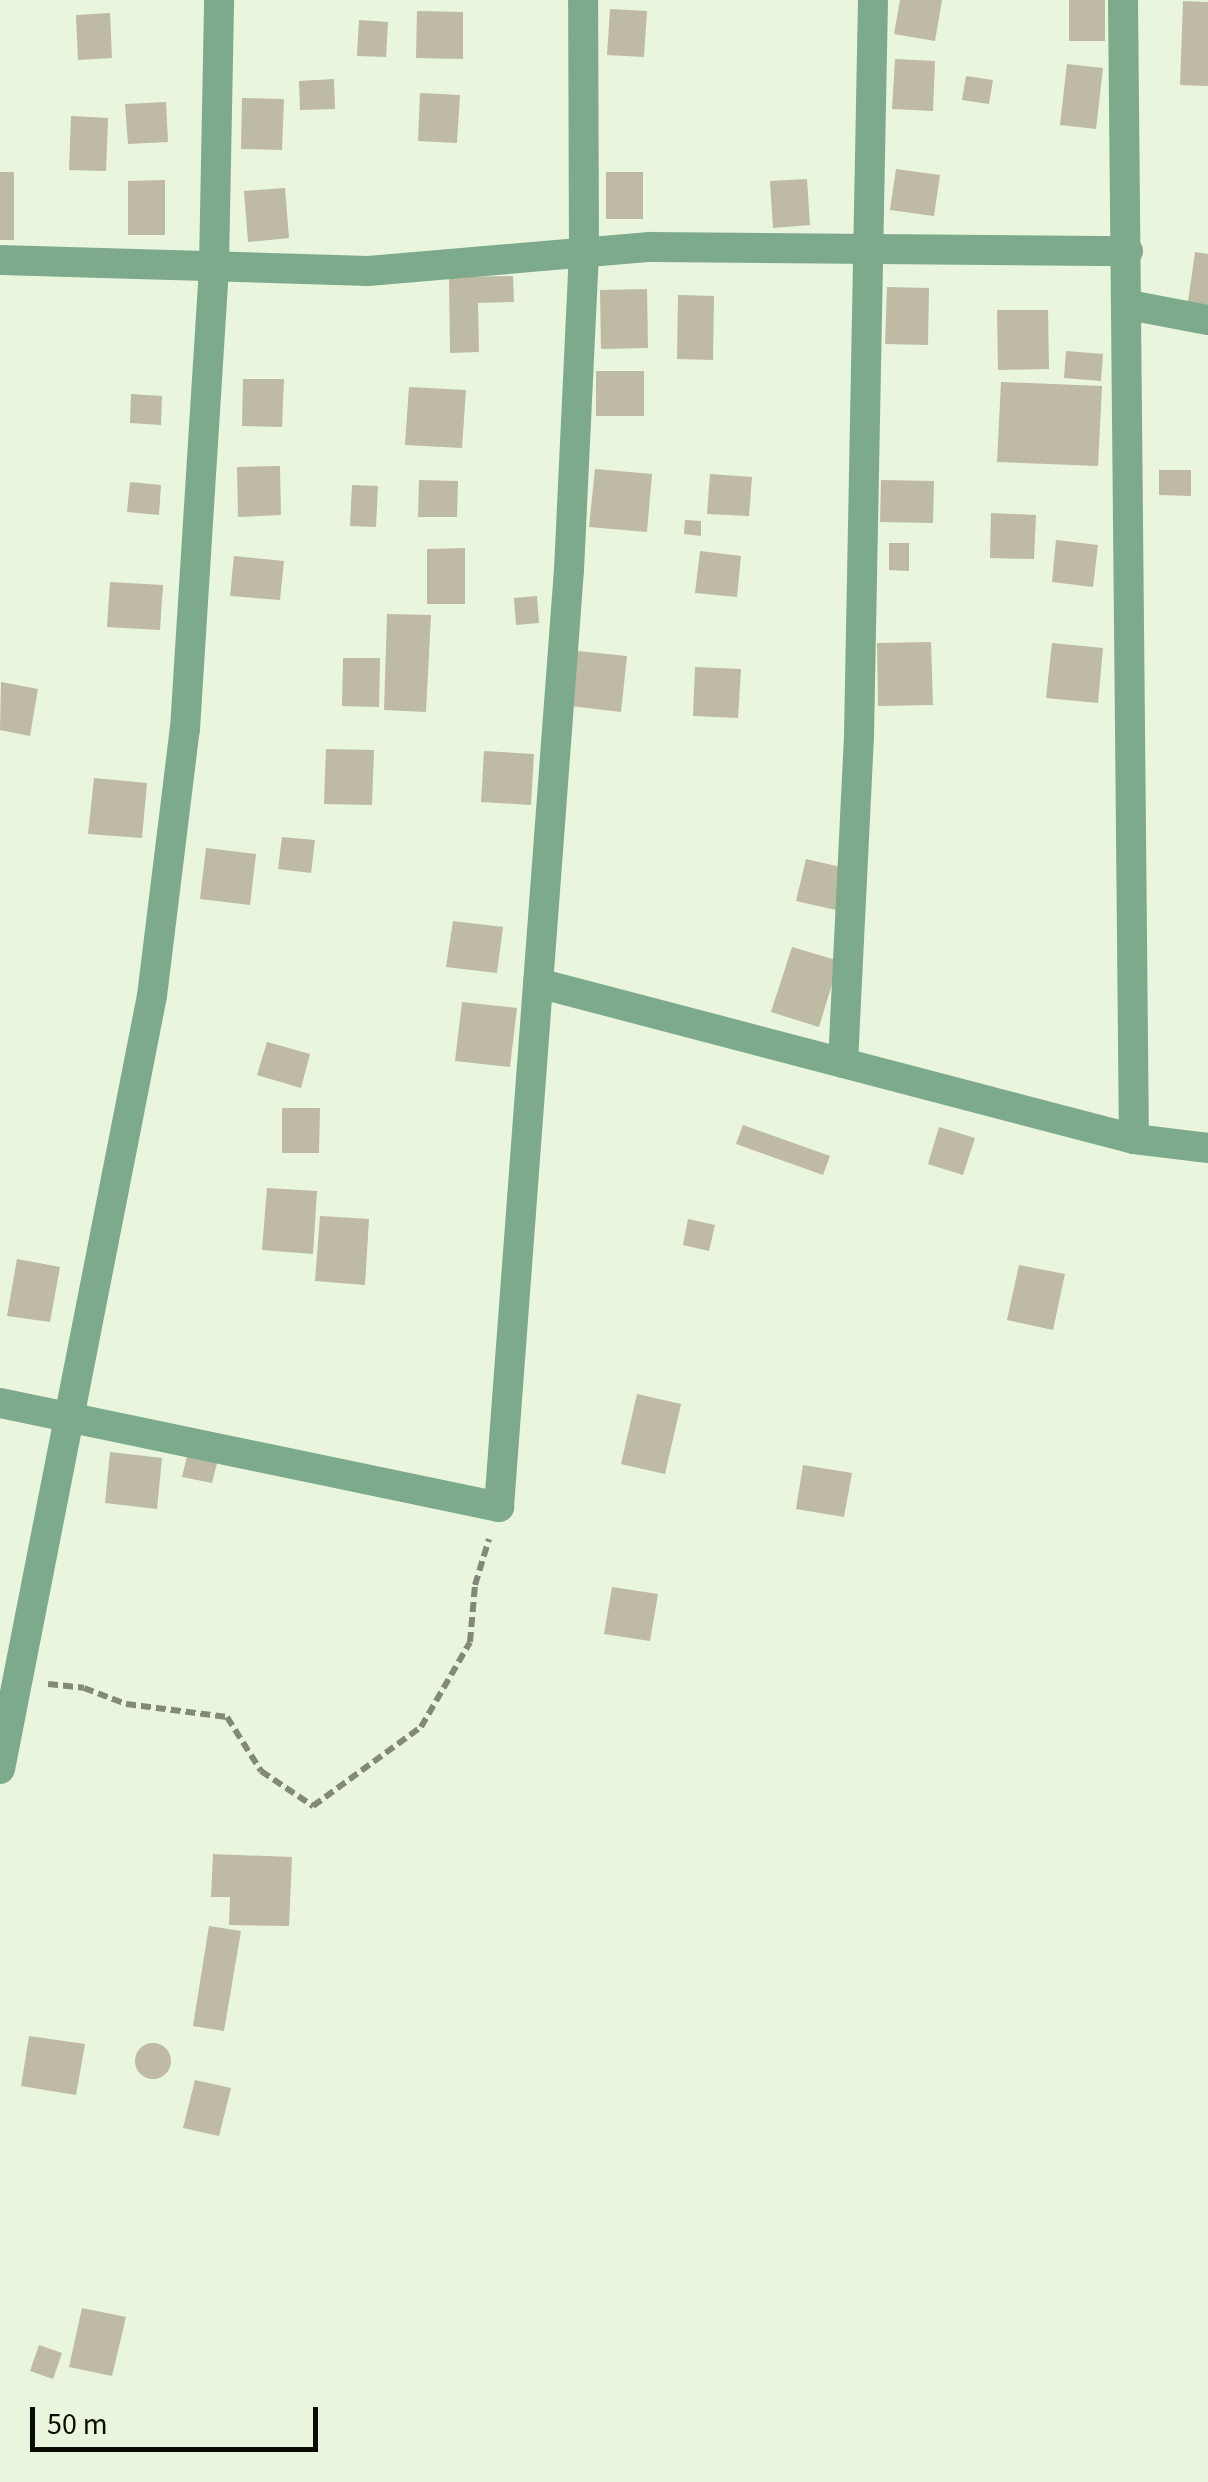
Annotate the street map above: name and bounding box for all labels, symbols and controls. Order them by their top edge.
scale bar [35,2387,322,2449]
text: 50 m [47,2403,108,2446]

